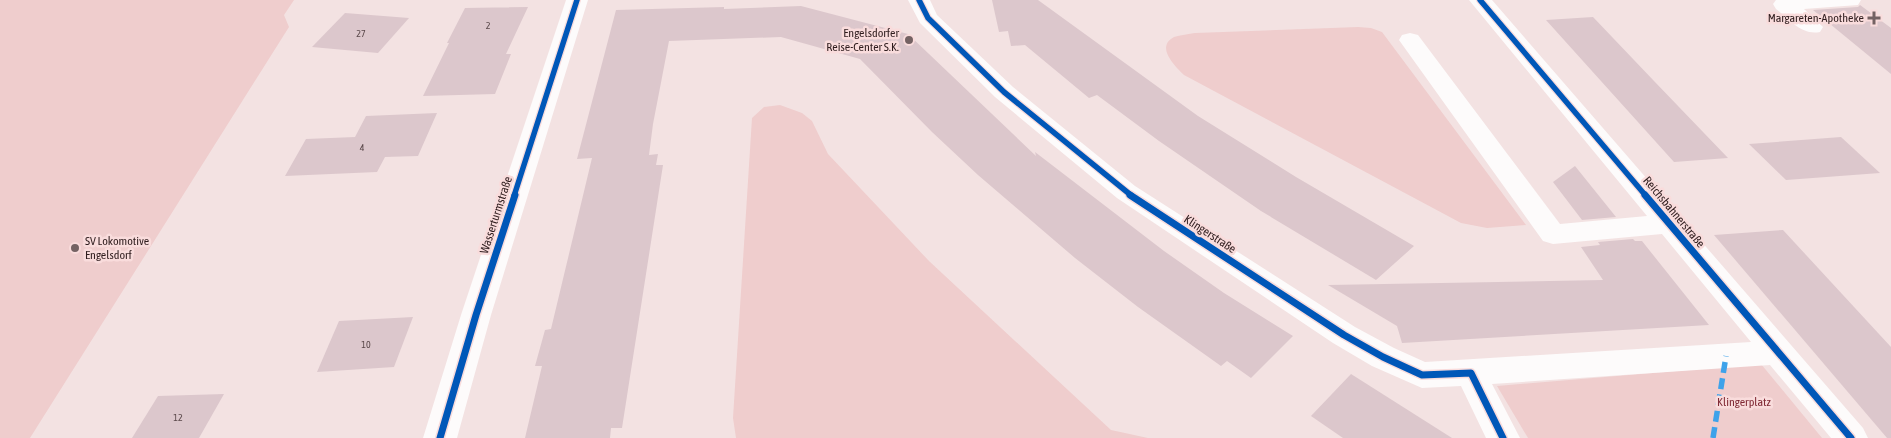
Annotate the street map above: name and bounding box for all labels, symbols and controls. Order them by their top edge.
place label: Margareten-Apotheke [1768,11,1864,25]
marker: Margareten-Apotheke [1868,12,1880,24]
house number: 2 [486,20,491,31]
place label: Engelsdorfer Reise-Center S.K. [826,26,899,54]
house number: 27 [356,28,366,39]
marker: Engelsdorfer Reise-Center S.K. [903,34,915,46]
house number: 4 [360,142,365,153]
street label: Reichsbahnerstraße [1640,174,1708,250]
street label: Wasserturmstraße [477,175,515,255]
street label: Klingerstraße [1181,212,1239,256]
place label: SV Lokomotive Engelsdorf [85,234,149,262]
marker: SV Lokomotive Engelsdorf [69,242,81,254]
house number: 10 [361,339,371,350]
park label: Klingerplatz [1717,395,1772,409]
house number: 12 [173,412,183,423]

